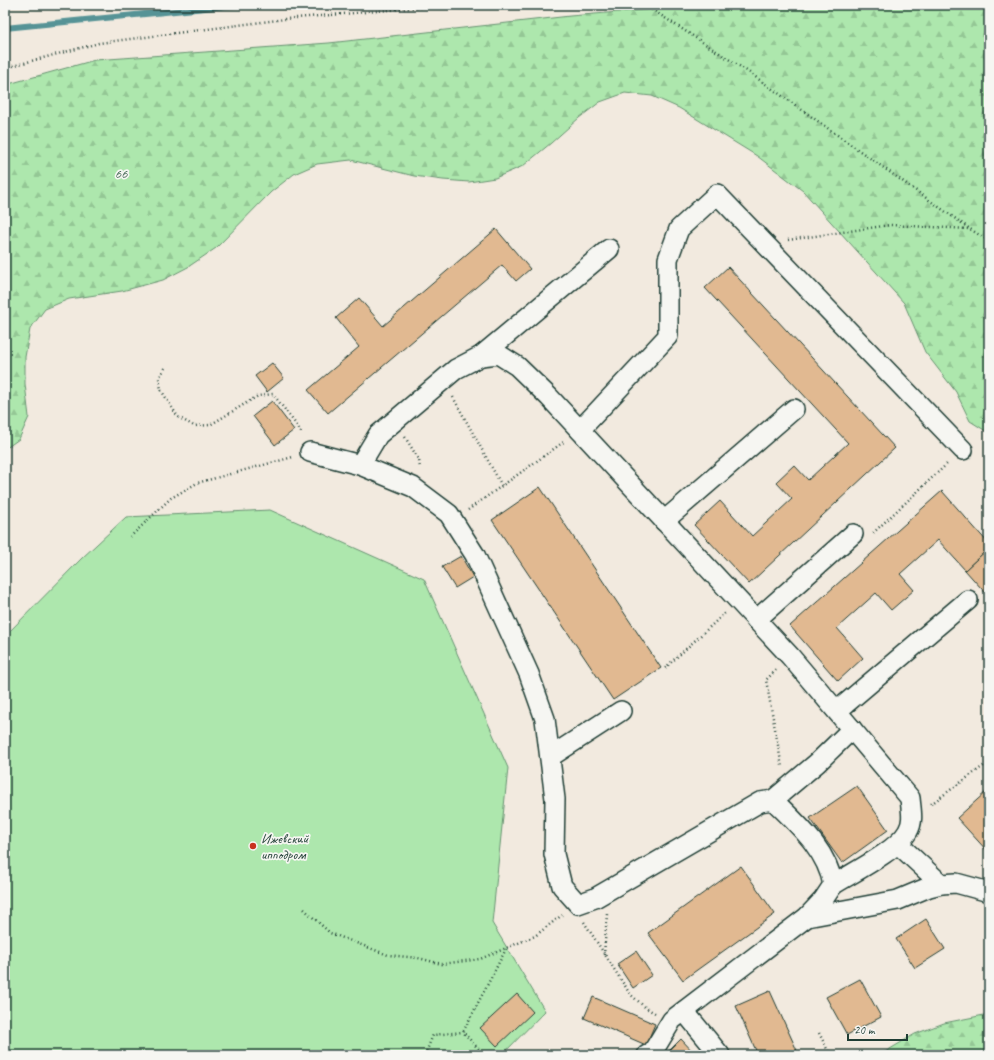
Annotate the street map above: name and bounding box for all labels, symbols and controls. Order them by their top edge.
park label: 66 [115,165,128,182]
place label: Ижевский ипподром [261,830,310,863]
marker: Ижевский ипподром [248,841,258,851]
scale bar [848,1016,907,1042]
text: 20 m [854,1022,876,1038]

